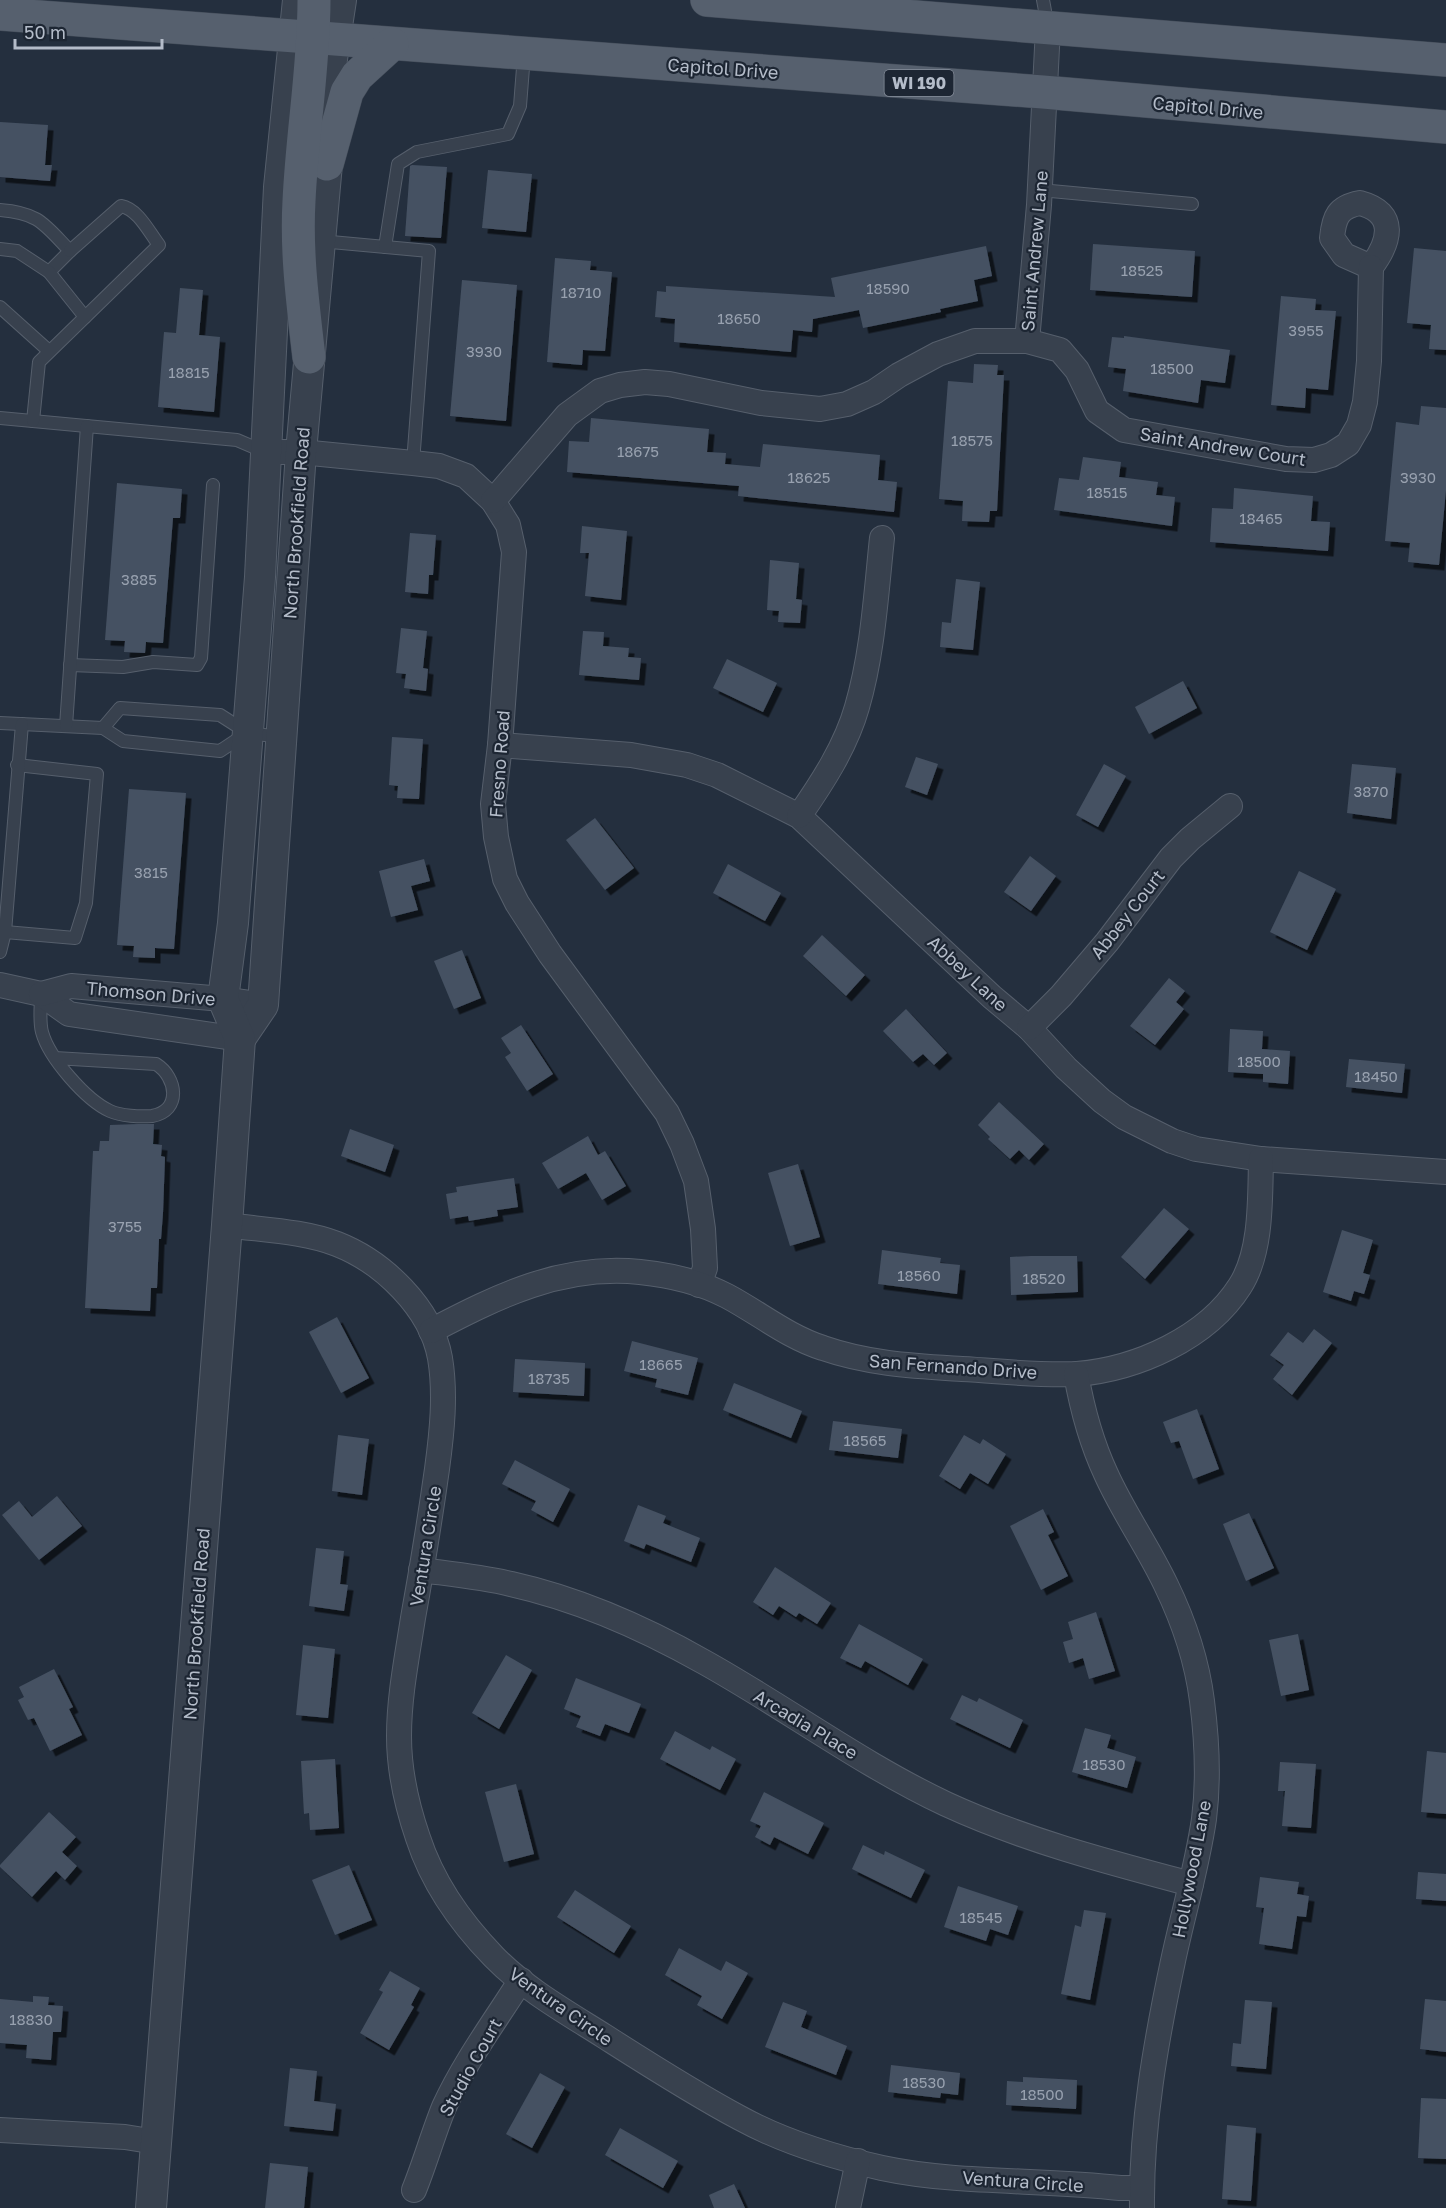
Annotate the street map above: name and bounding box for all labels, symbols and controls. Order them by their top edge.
scale bar [15,12,162,50]
text: 50 m [24,21,66,43]
street label: Capitol Drive [667,53,779,83]
road number: WI 190 [884,70,954,96]
street label: Capitol Drive [1152,91,1264,123]
street label: Saint Andrew Lane [1016,170,1052,332]
house number: 18525 [1121,261,1163,279]
house number: 18590 [866,279,910,297]
house number: 18710 [561,283,601,301]
house number: 18650 [717,309,761,327]
house number: 3955 [1288,321,1324,339]
house number: 3930 [466,342,502,360]
house number: 18500 [1150,359,1194,377]
house number: 18815 [168,363,210,381]
street label: Saint Andrew Court [1138,422,1308,470]
street label: North Brookfield Road [278,426,314,620]
house number: 18575 [951,431,993,449]
house number: 18675 [617,442,659,460]
house number: 18625 [788,468,830,486]
house number: 3930 [1400,468,1436,486]
house number: 18515 [1086,483,1128,501]
house number: 18465 [1239,509,1283,527]
house number: 3885 [121,570,157,588]
street label: Fresno Road [484,709,514,819]
house number: 3870 [1353,782,1389,800]
house number: 3815 [134,863,168,881]
street label: Abbey Court [1085,865,1169,963]
street label: Abbey Lane [924,931,1012,1015]
street label: Thomson Drive [86,976,216,1010]
house number: 18500 [1237,1052,1281,1070]
house number: 18450 [1354,1067,1398,1085]
house number: 3755 [108,1217,142,1235]
house number: 18560 [897,1266,941,1284]
house number: 18520 [1022,1269,1066,1287]
street label: San Fernando Drive [868,1349,1038,1383]
house number: 18665 [639,1355,683,1373]
house number: 18735 [528,1369,570,1387]
house number: 18565 [844,1431,886,1449]
street label: Ventura Circle [405,1484,445,1608]
street label: North Brookfield Road [178,1527,214,1721]
street label: Arcadia Place [750,1684,862,1764]
house number: 18530 [1082,1755,1126,1773]
street label: Hollywood Lane [1167,1798,1215,1940]
house number: 18545 [960,1908,1002,1926]
street label: Ventura Circle [505,1962,617,2050]
house number: 18830 [9,2010,53,2028]
street label: Studio Court [434,2014,506,2120]
house number: 18530 [902,2073,946,2091]
house number: 18500 [1020,2085,1064,2103]
street label: Ventura Circle [962,2166,1084,2196]

